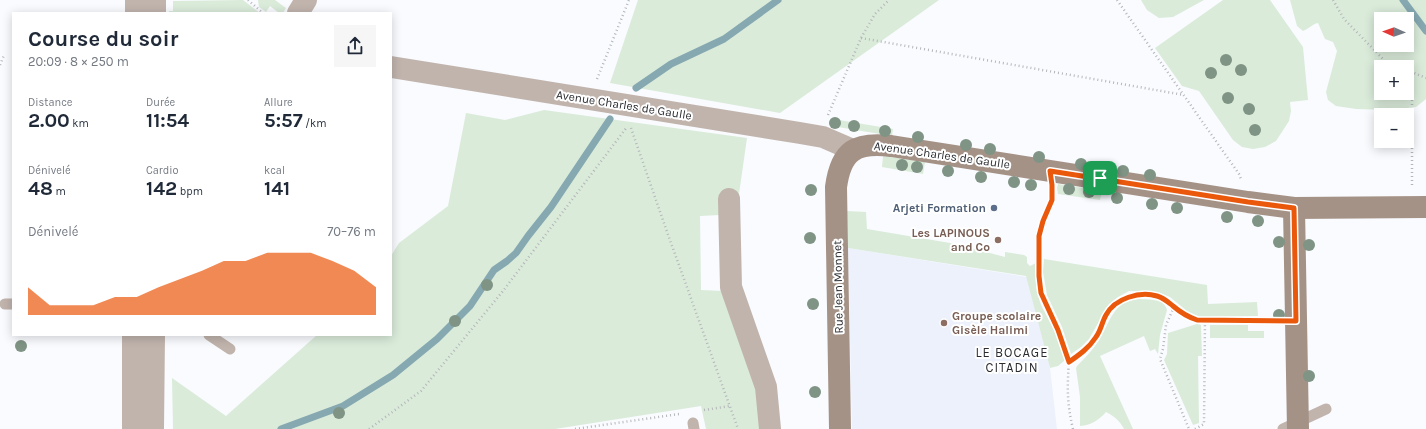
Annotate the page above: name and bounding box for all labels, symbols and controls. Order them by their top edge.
north arrow [1374,12,1414,52]
map controls [1374,12,1414,148]
button: share [334,25,376,67]
text: Course du soir [28,26,178,52]
text: 20:09 · 8 × 250 m [28,54,129,69]
button: + [1374,60,1414,100]
street label: Avenue Charles de Gaulle [555,87,693,123]
text: Distance [28,96,72,109]
text: Durée [146,96,175,109]
text: Allure [264,96,293,109]
button: − [1374,108,1414,148]
text: 2.00 [28,109,70,132]
text: 11:54 [146,109,189,132]
text: 5:57 [264,109,303,132]
text: km [70,117,89,130]
text: /km [303,117,326,130]
street label: Avenue Charles de Gaulle [873,139,1011,171]
pin [1083,161,1117,195]
text: Dénivelé [28,164,71,177]
text: Cardio [146,164,179,177]
text: kcal [264,164,285,177]
icon: arrive [1089,167,1111,189]
text: 48 [28,177,53,200]
text: 142 [146,177,177,200]
text: 141 [264,177,290,200]
text: m [53,185,66,198]
text: bpm [177,185,203,198]
place label: Arjeti Formation [893,201,986,215]
marker: Arjeti Formation [989,203,999,213]
text: Dénivelé [28,224,79,239]
text: 70–76 m [327,224,376,239]
place label: Les LAPINOUS and Co [912,226,990,254]
marker: Les LAPINOUS and Co [993,235,1003,245]
street label: Rue Jean Monnet [830,240,846,334]
place label: Groupe scolaire Gisèle Halimi [952,309,1041,337]
marker: Groupe scolaire Gisèle Halimi [939,318,949,328]
district label: LE BOCAGE CITADIN [975,345,1049,375]

